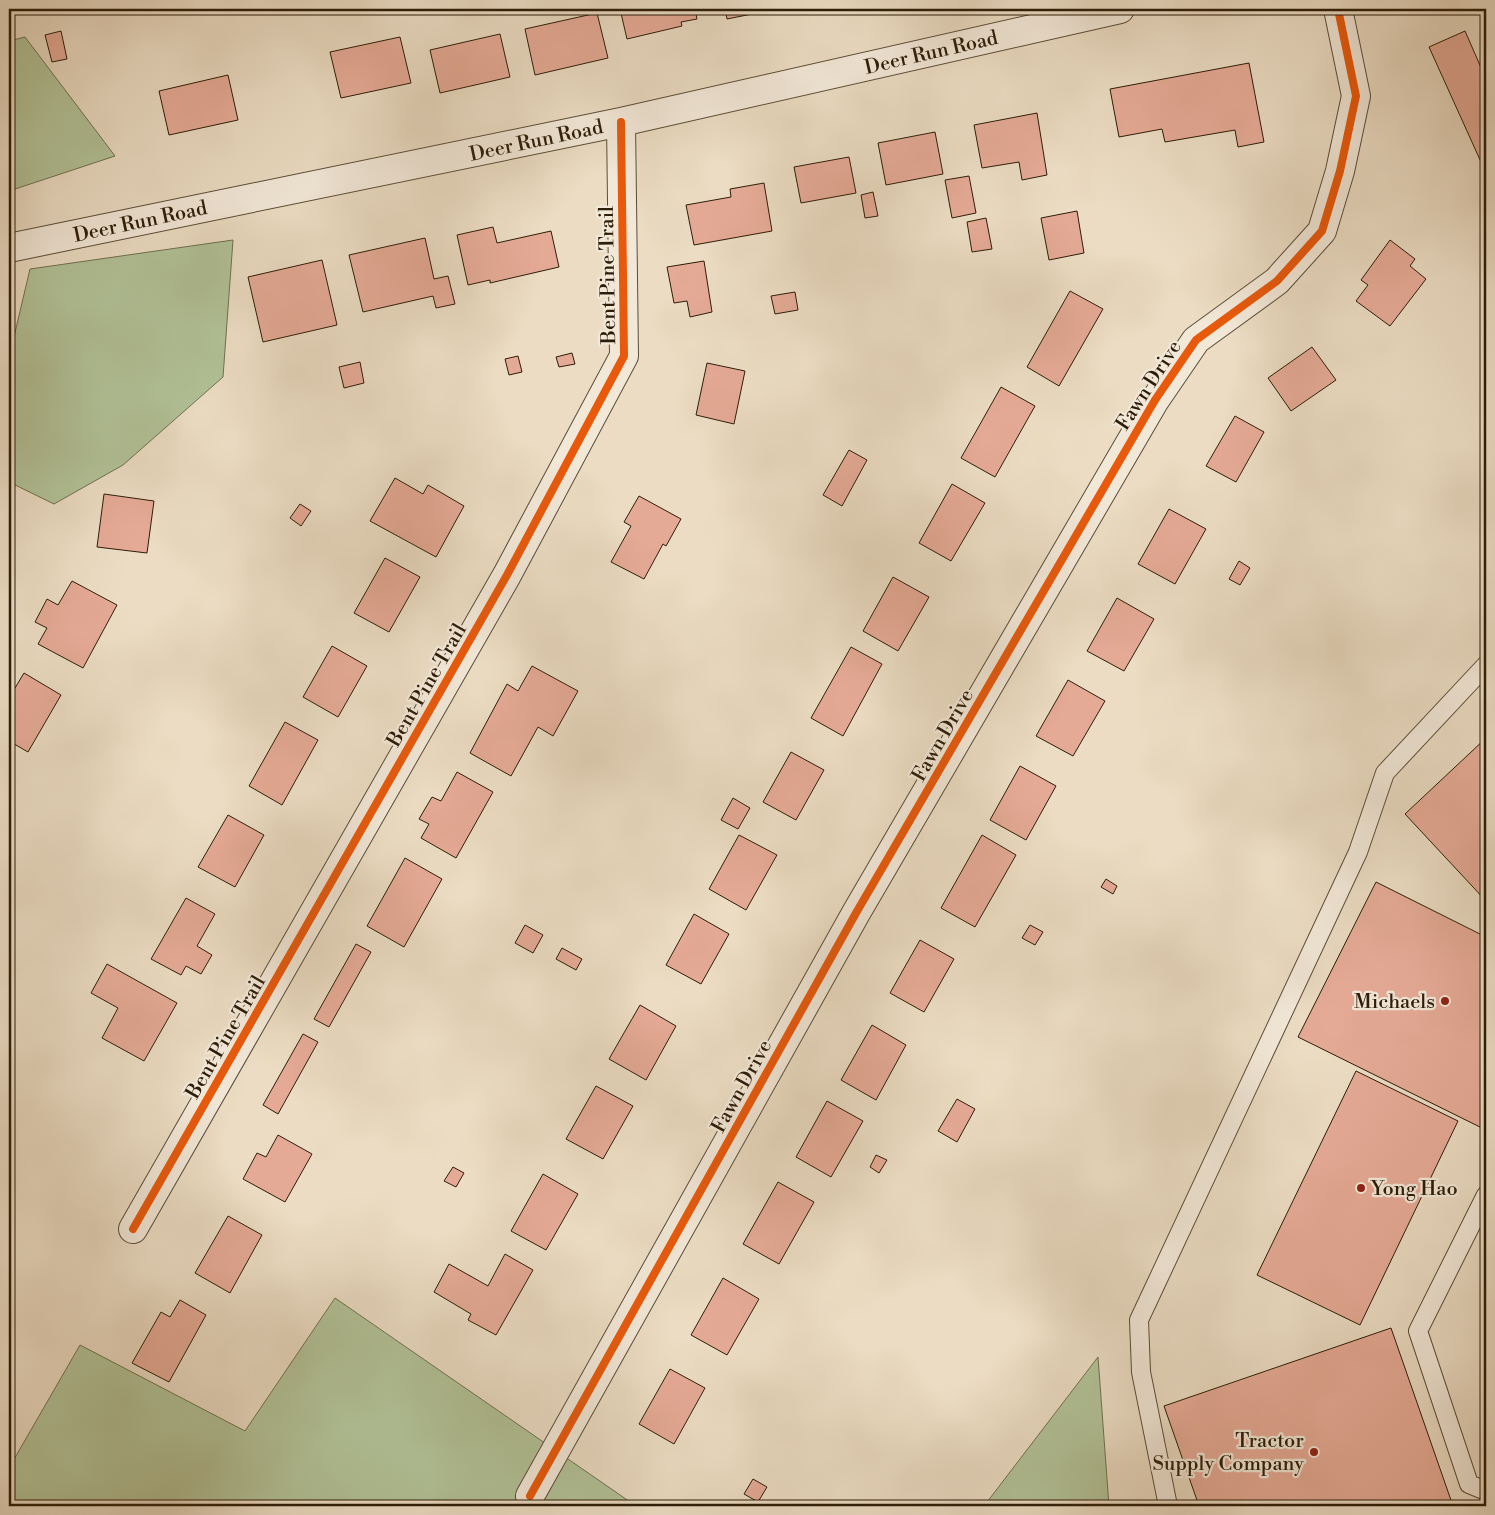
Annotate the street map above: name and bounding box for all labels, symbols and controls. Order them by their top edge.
street label: Deer Run Road [862,26,1001,81]
street label: Deer Run Road [467,115,606,168]
street label: Deer Run Road [71,196,210,249]
street label: Bent Pine Trail [595,206,622,345]
street label: Fawn Drive [1111,336,1188,436]
street label: Bent Pine Trail [381,620,473,753]
street label: Fawn Drive [907,685,980,786]
street label: Bent Pine Trail [180,972,272,1105]
place label: Michaels [1354,990,1435,1015]
marker: Michaels [1439,995,1451,1007]
street label: Fawn Drive [707,1036,778,1138]
place label: Yong Hao [1370,1177,1458,1202]
marker: Yong Hao [1355,1182,1367,1194]
place label: Tractor Supply Company [1153,1429,1304,1477]
marker: Tractor Supply Company [1308,1446,1320,1458]

